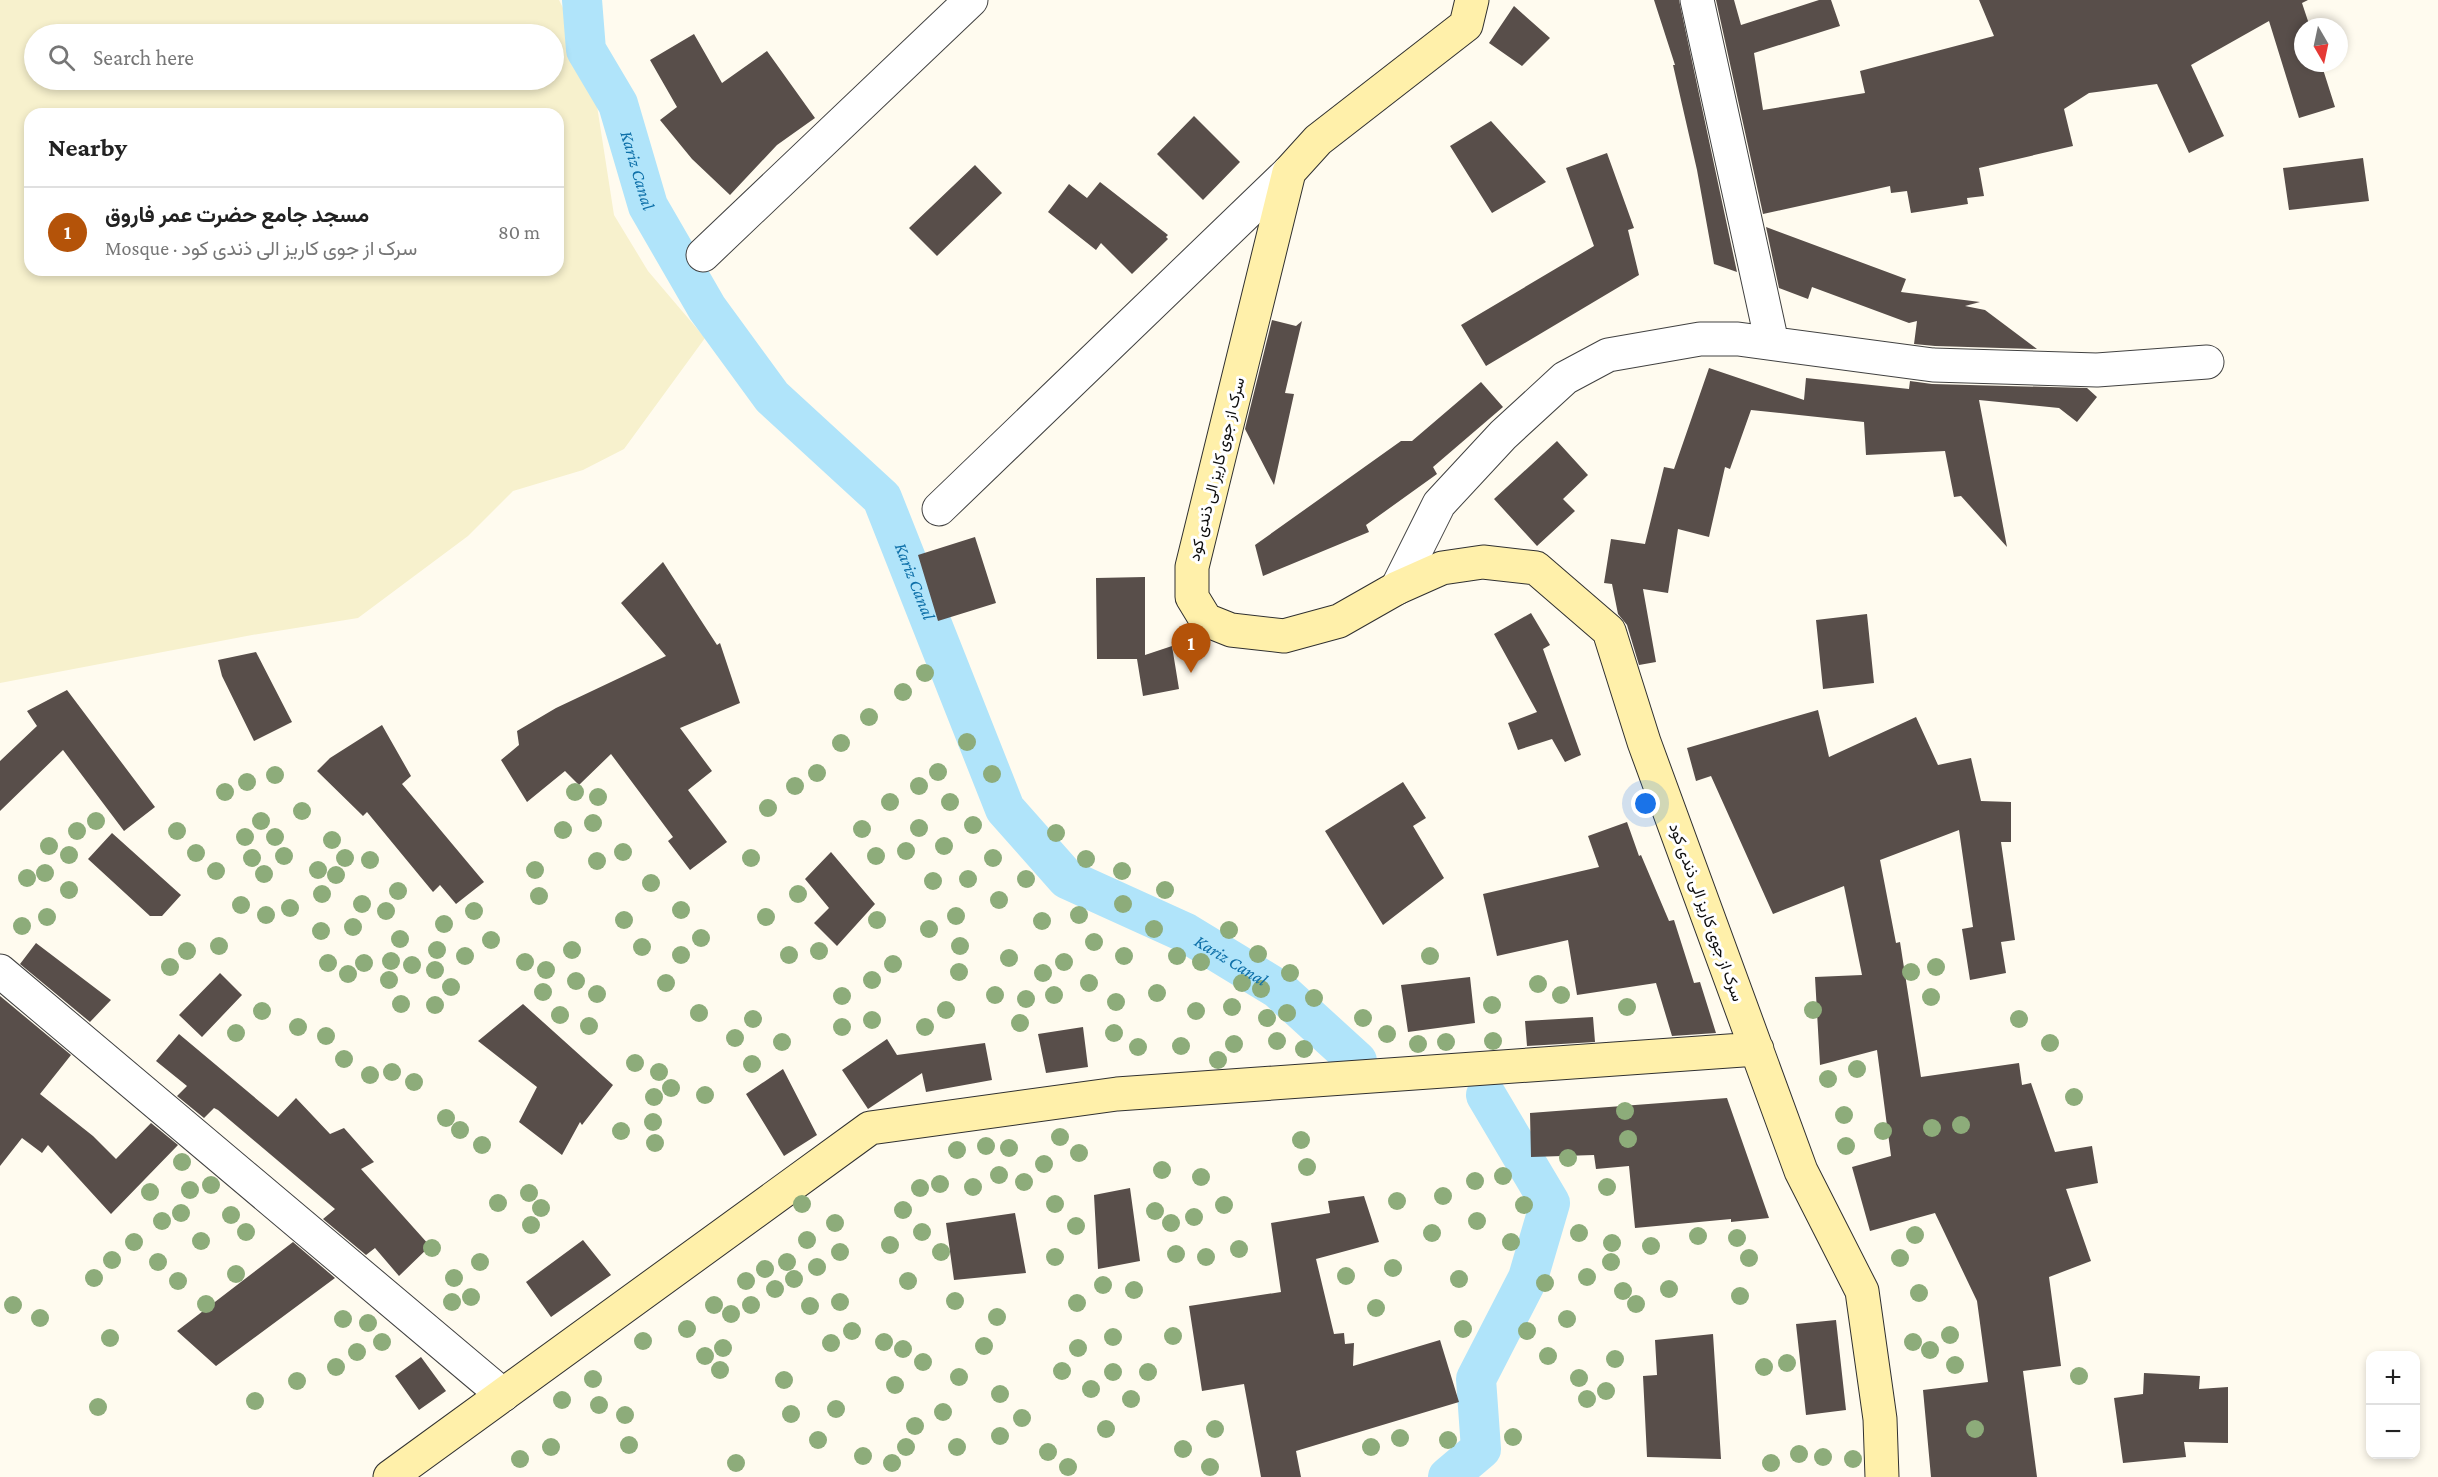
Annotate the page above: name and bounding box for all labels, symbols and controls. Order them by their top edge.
north arrow [2294,18,2348,72]
search box [24,24,564,90]
icon: search [45,41,78,74]
text: Search here [93,45,194,70]
water label: Kariz Canal [616,129,659,214]
text: Nearby [48,133,127,162]
text: مسجد جامع حضرت عمر فاروق [105,202,369,227]
text: 1 [64,221,71,243]
text: 80 m [498,221,540,243]
text: Mosque · سرک از جوی کاریز الی ذندی کود [105,237,417,259]
street label: سرک از جوی کاریز الی ذندی کود [1185,376,1249,563]
water label: Kariz Canal [891,540,939,623]
pin: 1 [1172,624,1210,673]
your location [1631,789,1660,818]
street label: سرک از جوی کاریز الی ذندی کود [1664,821,1747,1004]
water label: Kariz Canal [1191,931,1271,990]
map controls [2366,1351,2420,1459]
button: + [2366,1351,2420,1405]
button: − [2366,1405,2420,1459]

